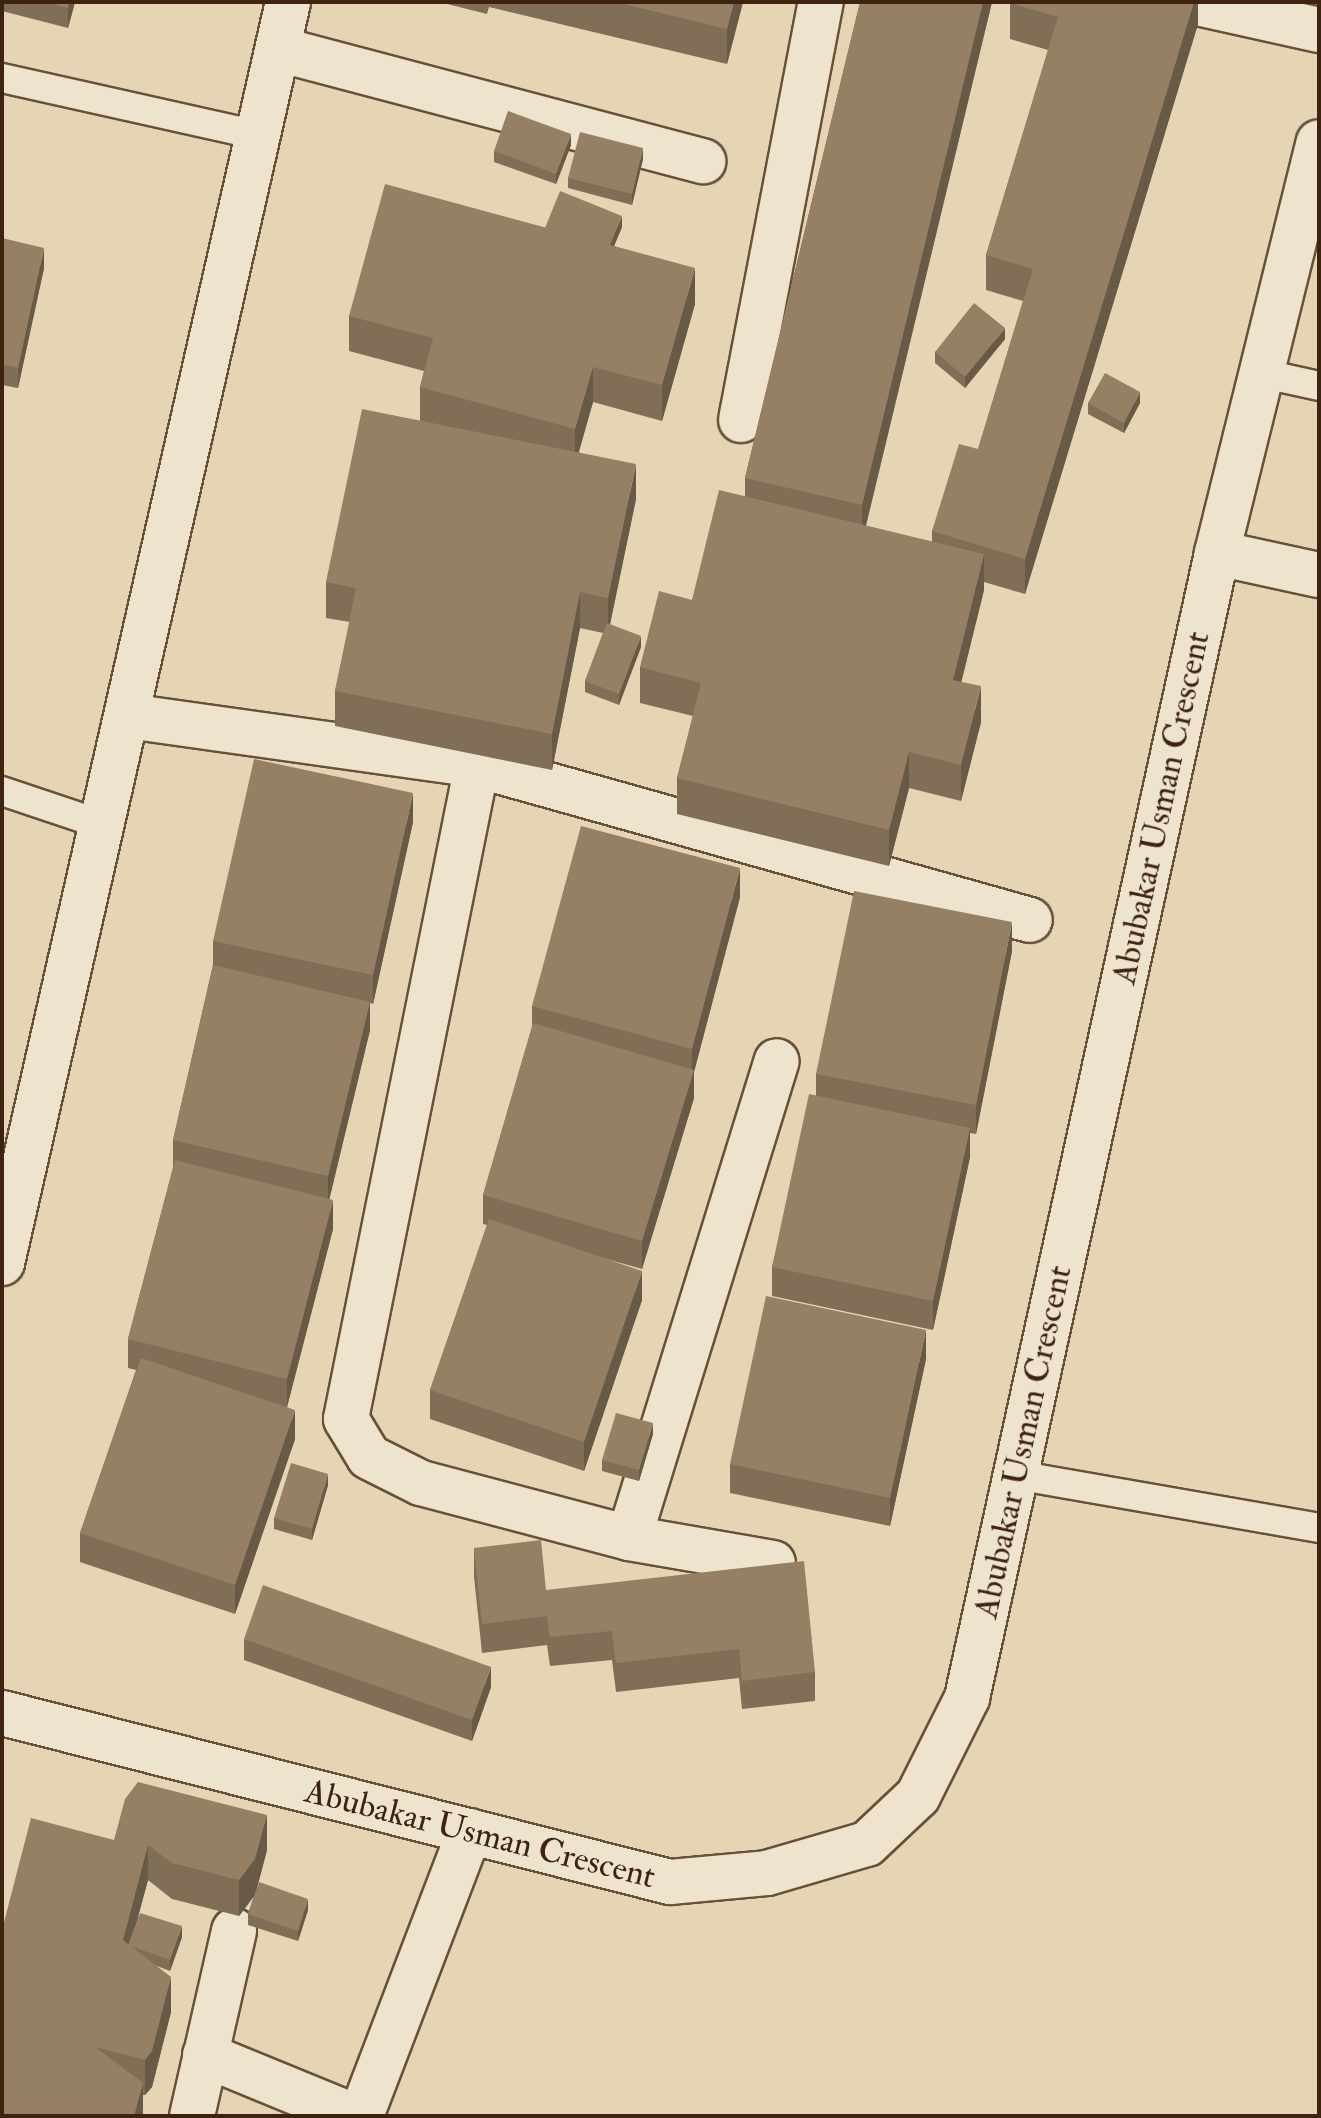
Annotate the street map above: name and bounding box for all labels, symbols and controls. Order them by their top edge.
street label: Abubakar Usman Crescent [1104,628,1218,988]
street label: Abubakar Usman Crescent [966,1262,1080,1622]
street label: Abubakar Usman Crescent [301,1771,659,1897]

